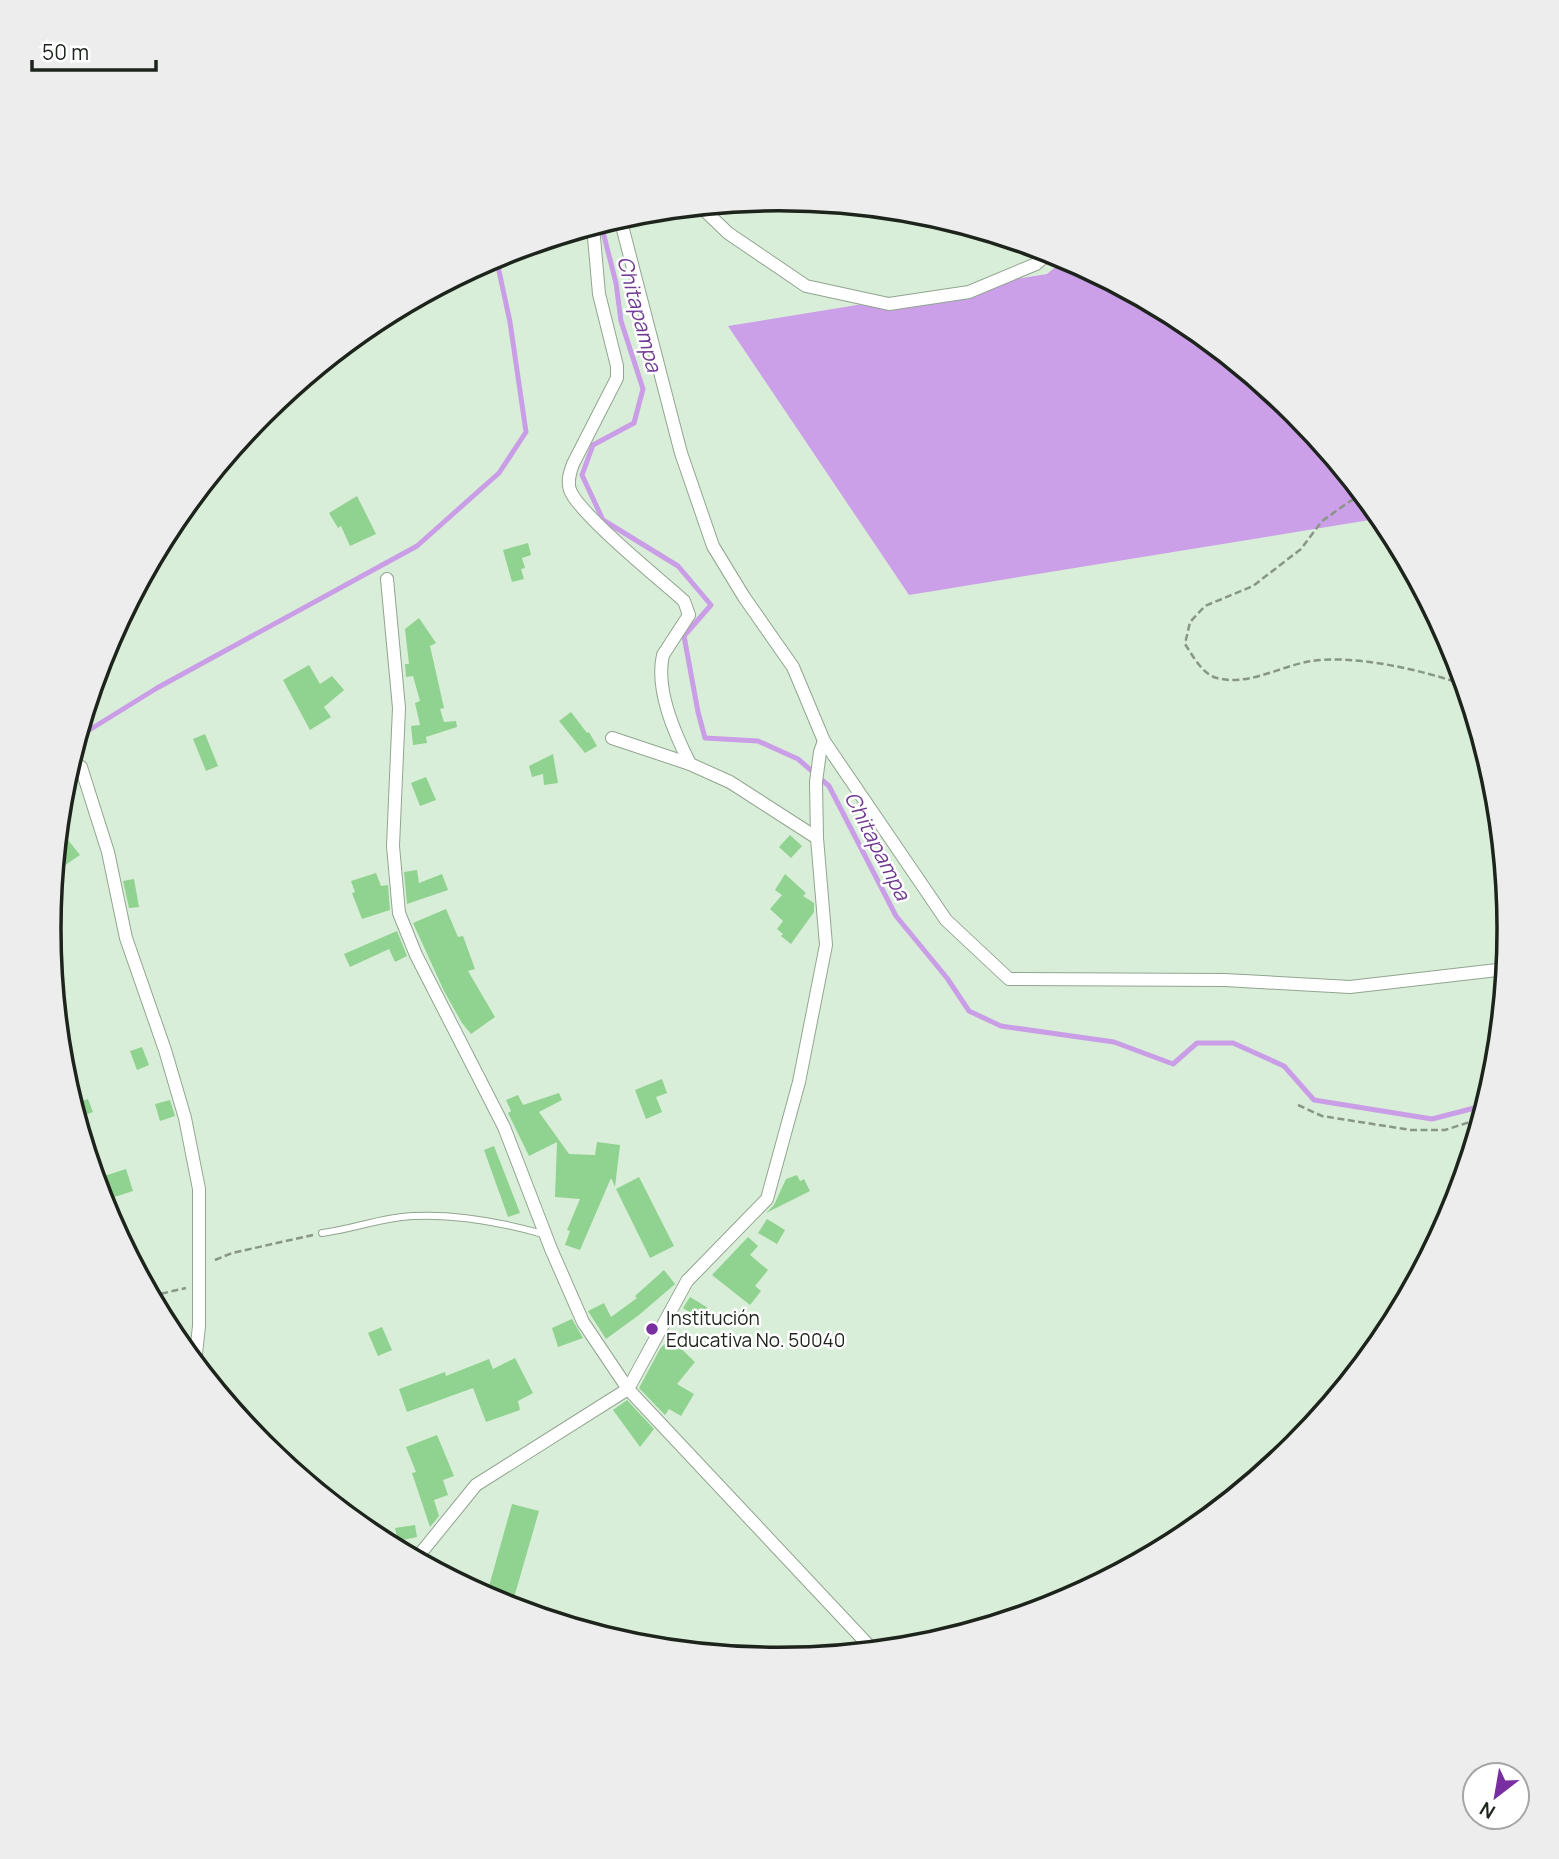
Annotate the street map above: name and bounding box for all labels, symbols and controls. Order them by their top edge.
scale bar [32,28,156,72]
text: 50 m [42,38,89,66]
water label: Chitapampa [611,253,669,376]
water label: Chitapampa [839,786,918,906]
place label: Institución Educativa No. 50040 [666,1305,845,1353]
marker: Institución Educativa No. 50040 [644,1321,660,1337]
north arrow [1461,1761,1531,1831]
text: N [1475,1796,1500,1825]

